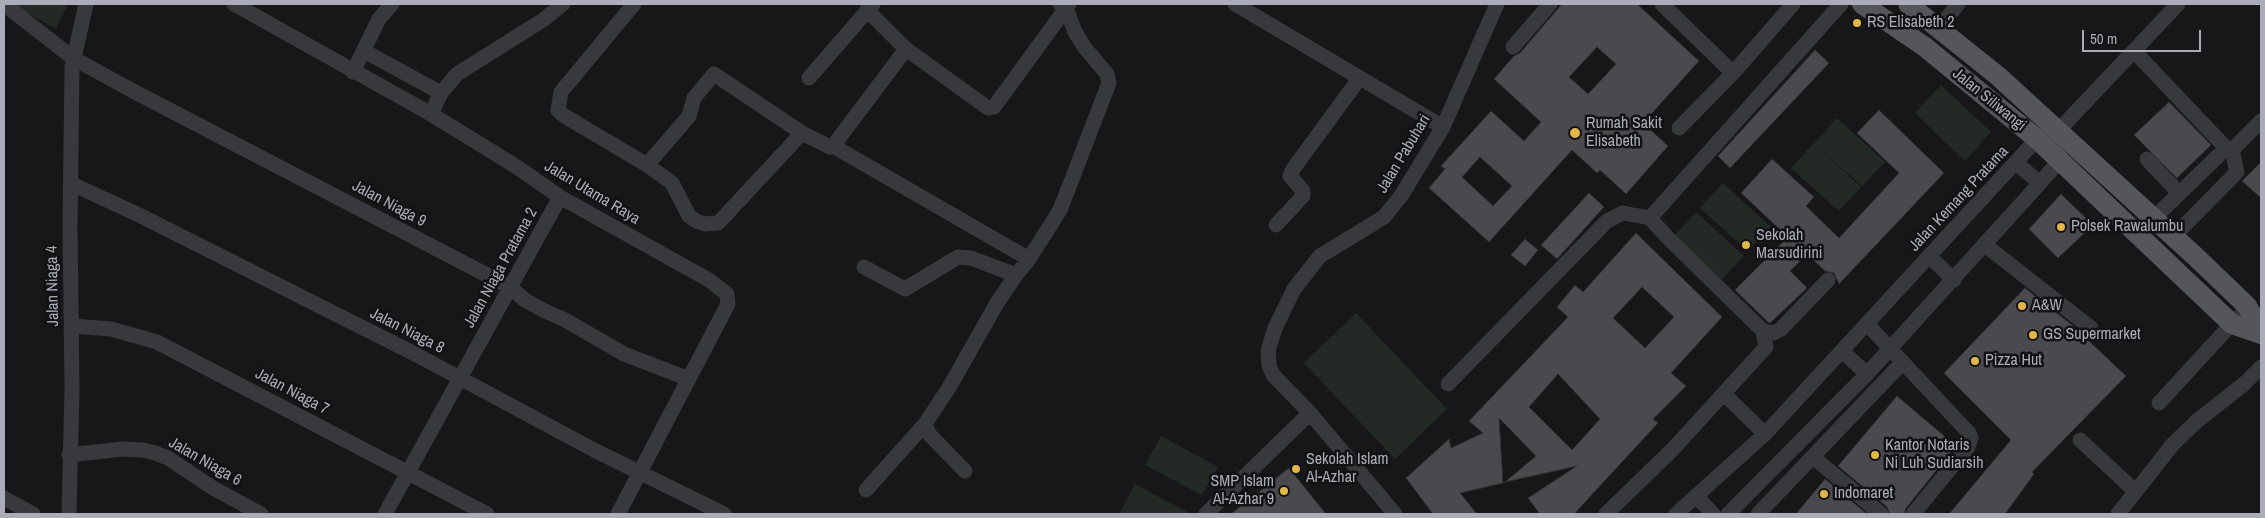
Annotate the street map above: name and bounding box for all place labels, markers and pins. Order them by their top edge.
place label: RS Elisabeth 2 [1867,13,1955,33]
marker: RS Elisabeth 2 [1851,17,1863,29]
place label: Rumah Sakit Elisabeth [1586,114,1662,152]
marker: Rumah Sakit Elisabeth [1568,126,1582,140]
place label: Polsek Rawalumbu [2071,217,2183,237]
marker: Polsek Rawalumbu [2055,221,2067,233]
place label: Sekolah Marsudirini [1756,226,1822,264]
marker: Sekolah Marsudirini [1740,239,1752,251]
place label: A&W [2032,296,2062,316]
marker: A&W [2016,300,2028,312]
place label: GS Supermarket [2043,325,2141,345]
marker: GS Supermarket [2027,329,2039,341]
place label: Pizza Hut [1985,351,2042,371]
marker: Pizza Hut [1969,355,1981,367]
place label: Kantor Notaris Ni Luh Sudiarsih [1885,436,1983,474]
marker: Kantor Notaris Ni Luh Sudiarsih [1869,449,1881,461]
place label: Sekolah Islam Al-Azhar [1306,450,1388,488]
marker: Sekolah Islam Al-Azhar [1290,463,1302,475]
place label: SMP Islam Al-Azhar 9 [1211,472,1274,510]
place label: Indomaret [1834,484,1893,504]
marker: SMP Islam Al-Azhar 9 [1278,485,1290,497]
marker: Indomaret [1818,488,1830,500]

